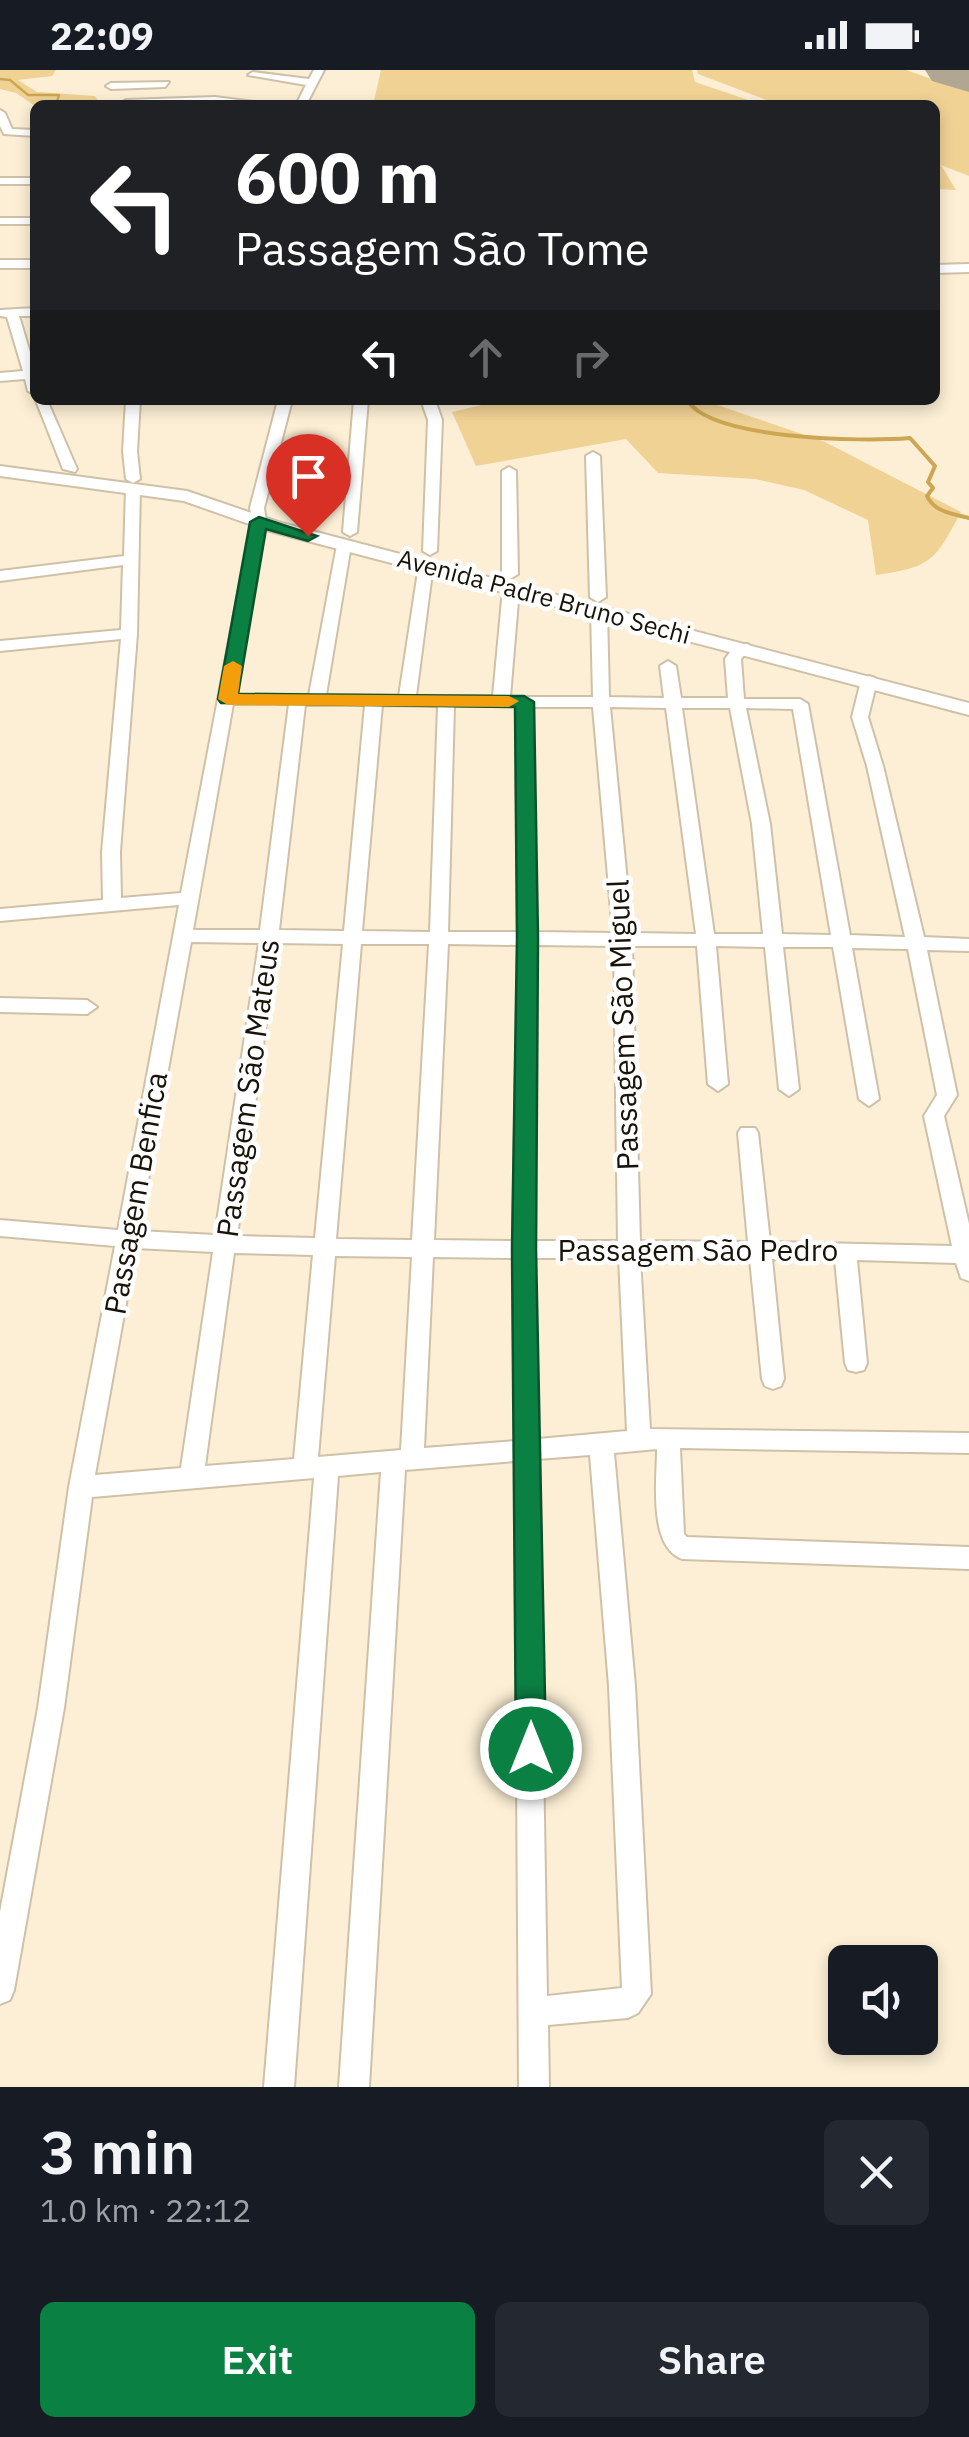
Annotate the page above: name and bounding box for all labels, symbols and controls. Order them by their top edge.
text: 22:09 [50,11,154,60]
text: 600 m [235,131,440,222]
icon: left [70,140,200,270]
text: Passagem São Tome [235,219,650,277]
icon: left [353,330,408,385]
icon: ahead [458,330,513,385]
icon: right [563,330,618,385]
pin [266,434,351,537]
icon: arrive [281,449,336,504]
street label: Avenida Padre Bruno Sechi [394,541,694,651]
street label: Passagem São Miguel [597,879,647,1171]
street label: Passagem São Mateus [207,936,287,1240]
street label: Passagem Benfica [94,1069,176,1317]
street label: Passagem São Pedro [558,1230,838,1269]
position arrow [479,1697,583,1801]
map controls [828,1945,938,2055]
button: sound [828,1945,938,2055]
text: 3 min [40,2112,195,2191]
button: close [824,2120,929,2225]
text: 1.0 km · 22:12 [40,2189,251,2231]
button: Exit [40,2302,475,2417]
button: Share [495,2302,929,2417]

